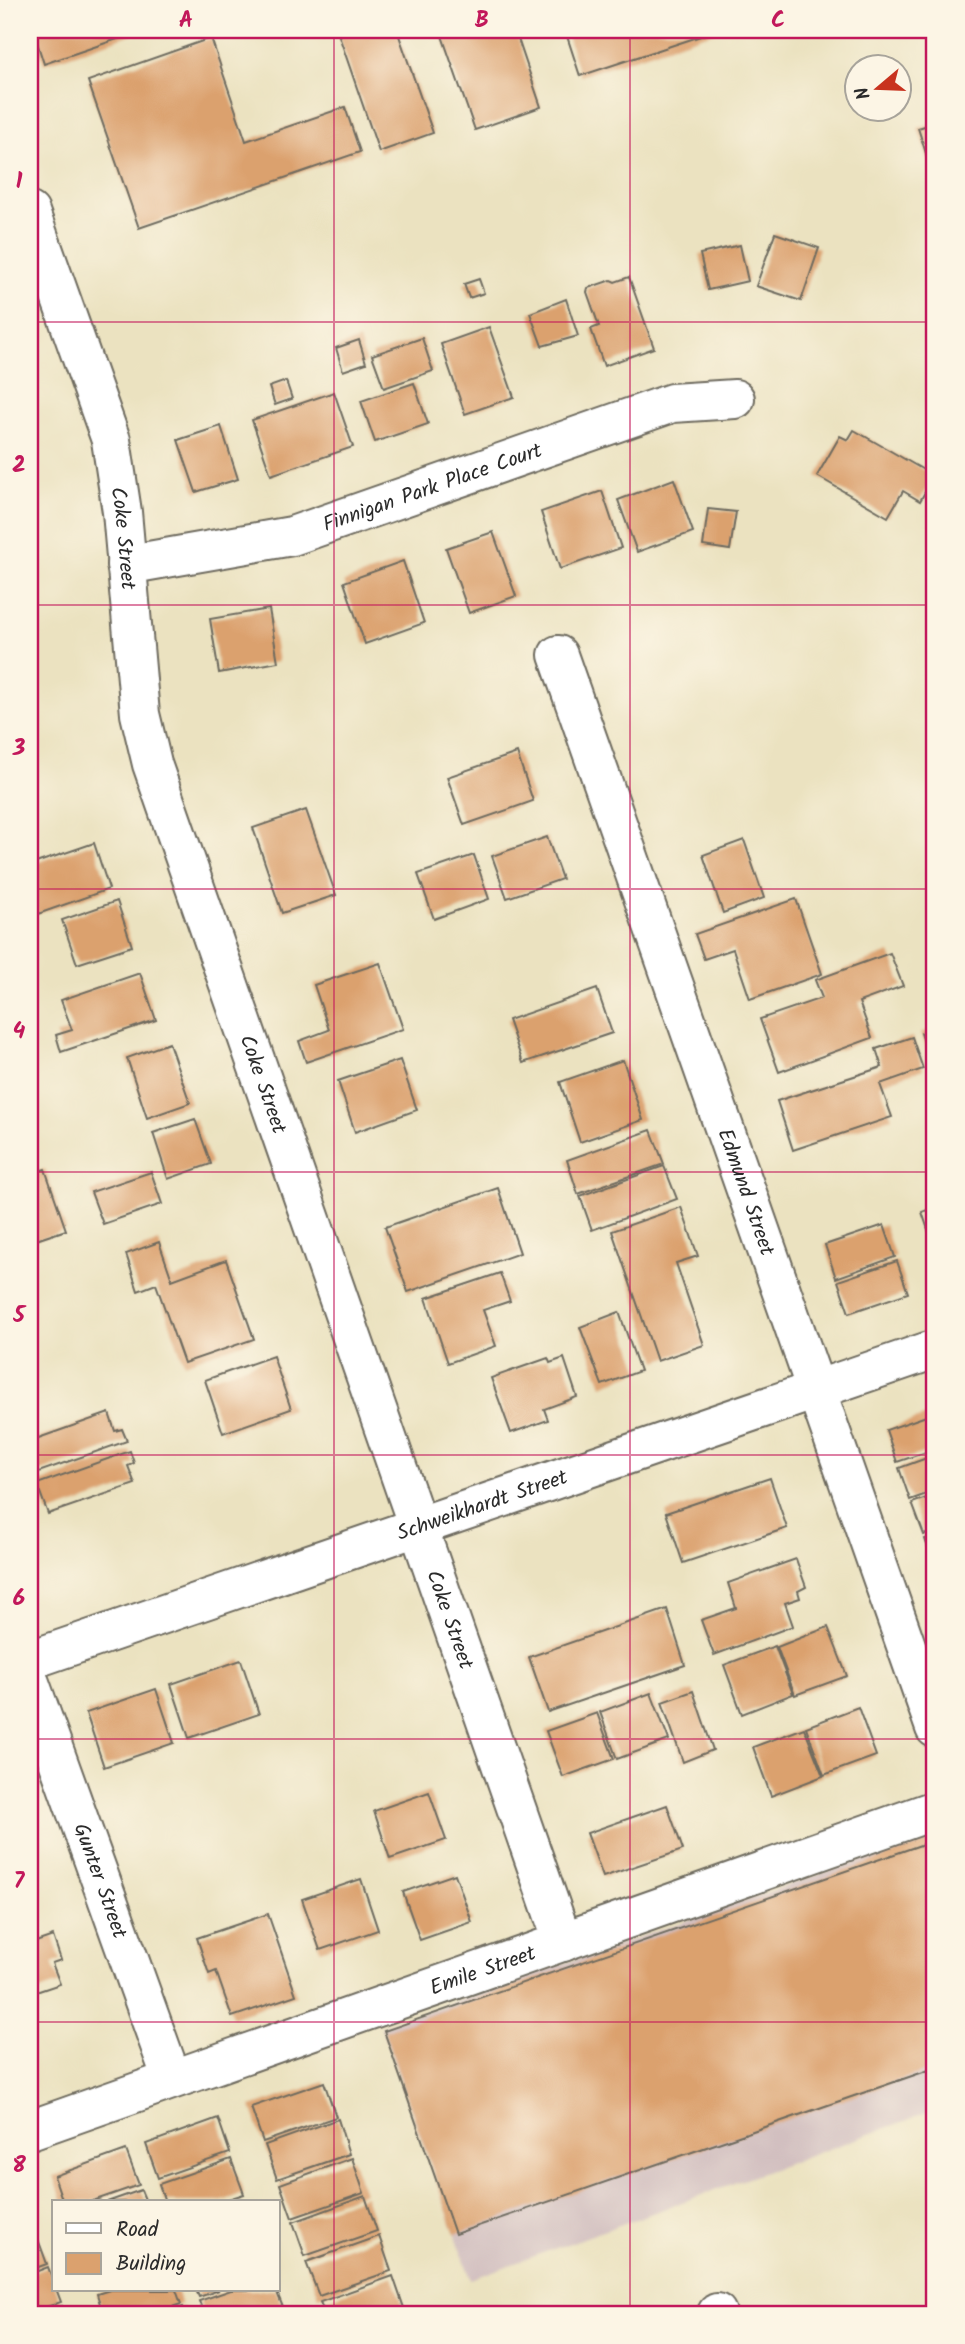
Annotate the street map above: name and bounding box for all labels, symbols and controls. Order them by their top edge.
text: A [179,3,193,39]
text: B [475,3,489,39]
text: C [771,3,785,39]
north arrow [842,52,912,122]
text: N [848,82,880,103]
text: 1 [16,164,23,200]
street label: Finnigan Park Place Court [318,434,548,542]
text: 2 [12,448,26,484]
street label: Coke Street [100,485,144,592]
text: 3 [12,731,26,767]
text: 4 [13,1014,26,1050]
street label: Coke Street [230,1030,295,1139]
street label: Edmund Street [708,1124,783,1261]
text: 5 [12,1298,27,1334]
street label: Schweikhardt Street [393,1461,573,1551]
street label: Coke Street [416,1566,482,1675]
text: 6 [13,1581,25,1617]
street label: Gunter Street [64,1819,136,1944]
text: 7 [14,1864,26,1900]
street label: Emile Street [426,1937,541,2005]
text: 8 [12,2148,26,2184]
legend [52,2200,280,2292]
text: Road [116,2214,159,2247]
text: Building [116,2248,186,2281]

